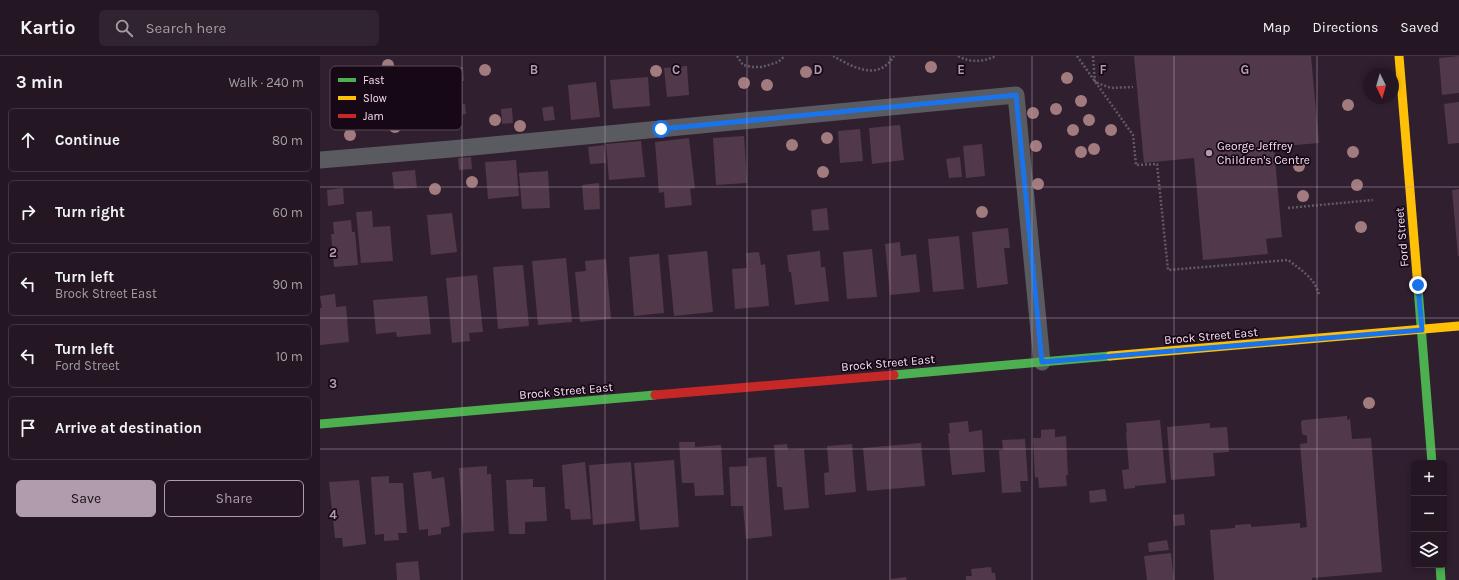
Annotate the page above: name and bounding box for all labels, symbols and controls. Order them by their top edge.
search box [99,10,379,46]
text: Kartio [20,17,75,39]
icon: search [113,17,135,39]
text: Search here [145,19,226,37]
text: Map [1263,19,1291,36]
text: Directions [1313,19,1378,36]
text: Saved [1400,19,1439,36]
text: B [530,62,538,77]
text: C [672,62,680,77]
text: D [814,62,823,77]
text: E [957,62,965,77]
text: F [1099,62,1107,77]
text: G [1241,62,1249,77]
legend [330,66,462,130]
north arrow [1363,68,1399,104]
text: 3 min [16,72,63,92]
text: Fast [363,74,384,87]
text: Walk · 240 m [228,75,304,90]
text: Slow [363,92,387,105]
text: Jam [363,110,384,123]
route start [652,120,670,138]
icon: ahead [17,129,39,151]
text: Continue [55,131,120,149]
text: 80 m [272,133,303,148]
place label: George Jeffrey Children's Centre [1217,139,1310,167]
marker: George Jeffrey Children's Centre [1204,148,1214,158]
icon: right [17,201,39,223]
text: Turn right [55,203,125,221]
text: 60 m [273,205,303,220]
street label: Ford Street [1392,206,1412,267]
text: 2 [329,245,337,260]
text: Turn left [55,268,114,286]
icon: left [17,273,39,295]
route end [1409,276,1427,294]
text: 90 m [272,277,303,292]
text: Brock Street East [55,286,157,301]
street label: Brock Street East [1164,325,1259,347]
text: Turn left [55,340,114,358]
icon: left [17,345,39,367]
text: 10 m [276,349,303,364]
street label: Brock Street East [841,352,936,374]
text: Ford Street [55,358,120,373]
text: 3 [329,376,337,391]
street label: Brock Street East [519,380,614,402]
icon: arrive [17,417,39,439]
text: Arrive at destination [55,419,202,437]
map controls [1411,460,1447,568]
button: + [1411,460,1447,496]
button: Save [16,480,156,517]
button: Share [164,480,304,517]
button: − [1411,496,1447,532]
text: 4 [329,507,337,522]
button: layers [1411,532,1447,568]

